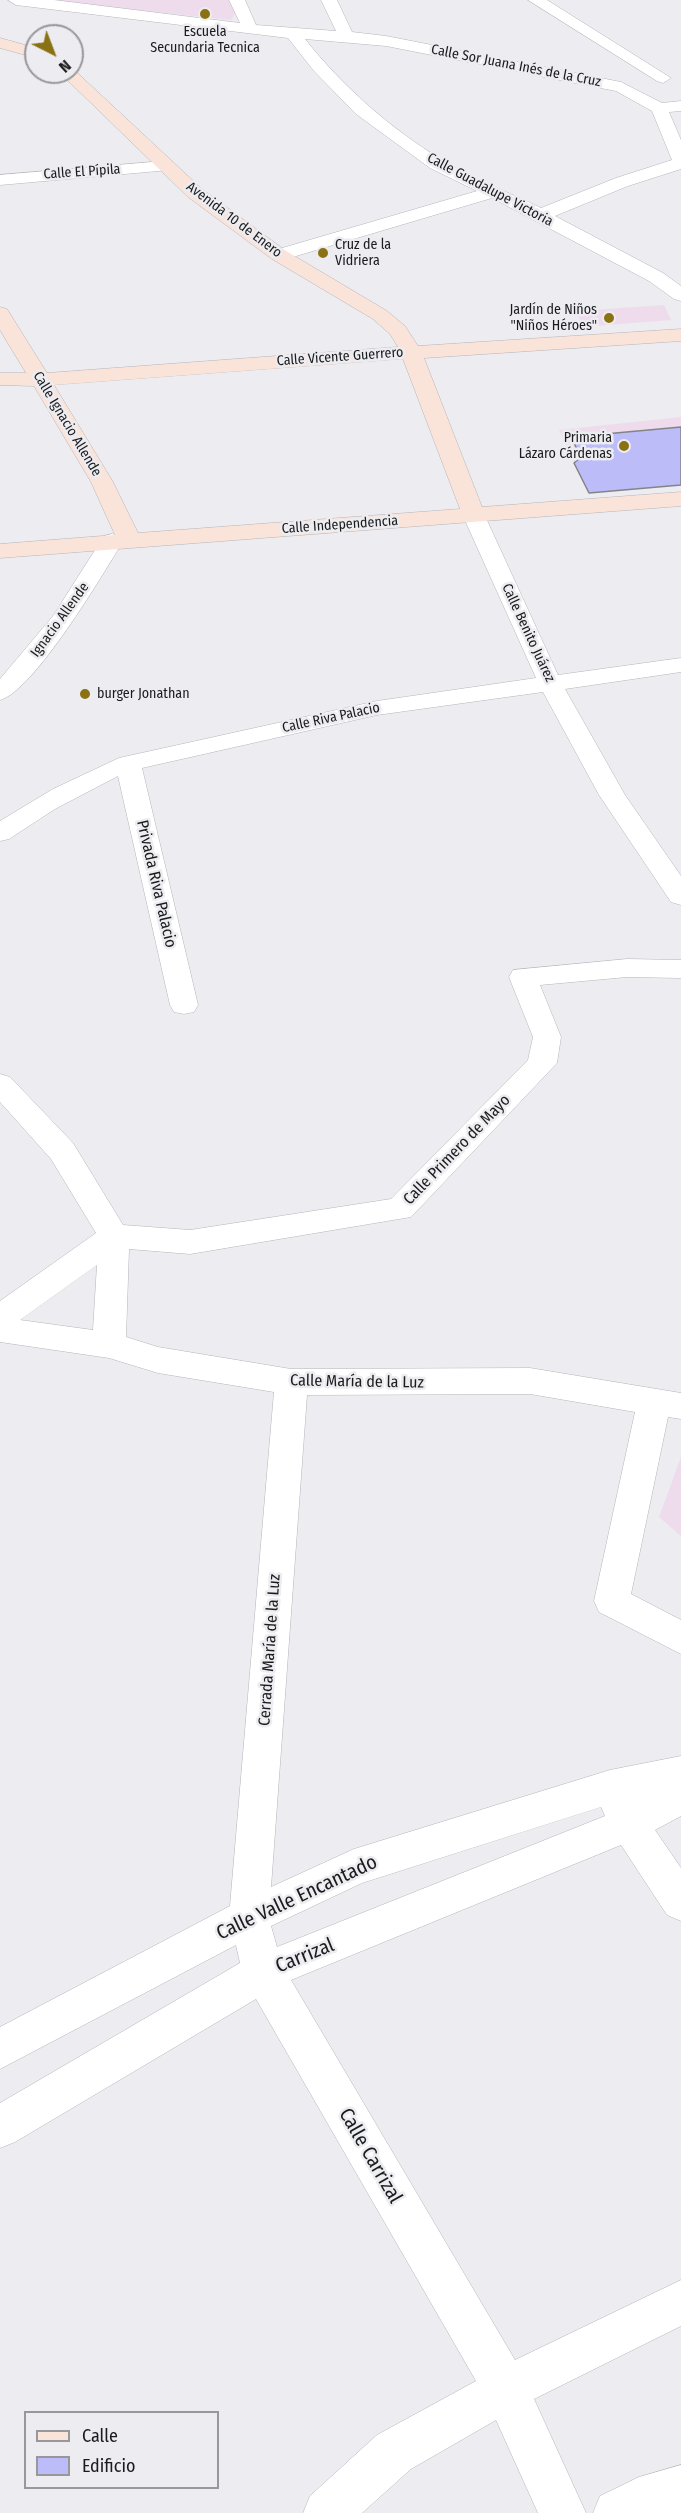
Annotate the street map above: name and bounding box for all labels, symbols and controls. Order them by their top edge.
marker: Escuela Secundaria Tecnica [198,7,212,21]
north arrow [24,24,84,84]
place label: Escuela Secundaria Tecnica [150,24,260,56]
street label: Calle Sor Juana Inés de la Cruz [430,41,602,91]
text: N [55,56,75,77]
street label: Calle Guadalupe Victoria [424,150,556,230]
street label: Calle El Pípila [43,161,121,183]
street label: Avenida 10 de Enero [183,179,285,261]
place label: Cruz de la Vidriera [335,237,391,270]
marker: Cruz de la Vidriera [316,246,330,260]
place label: Jardín de Niños "Niños Héroes" [510,302,597,334]
marker: Jardín de Niños "Niños Héroes" [602,311,616,325]
street label: Calle Vicente Guerrero [276,344,404,370]
street label: Calle Ignacio Allende [29,369,105,479]
place label: Primaria Lázaro Cárdenas [519,430,612,462]
marker: Primaria Lázaro Cárdenas [617,439,631,453]
street label: Calle Independencia [281,513,399,537]
street label: Ignacio Allende [27,579,93,661]
street label: Calle Benito Juárez [498,581,558,685]
place label: burger Jonathan [97,686,190,702]
marker: burger Jonathan [78,687,92,701]
street label: Calle Riva Palacio [281,699,381,737]
street label: Privada Riva Palacio [132,818,180,950]
street label: Calle Primero de Mayo [400,1091,514,1209]
street label: Calle María de la Luz [290,1371,424,1393]
street label: Cerrada María de la Luz [255,1573,285,1727]
street label: Calle Valle Encantado [213,1850,381,1946]
street label: Carrizal [272,1933,338,1979]
street label: Calle Carrizal [333,2104,407,2208]
legend [24,2411,219,2489]
text: Calle [82,2425,118,2447]
text: Edificio [82,2455,135,2477]

